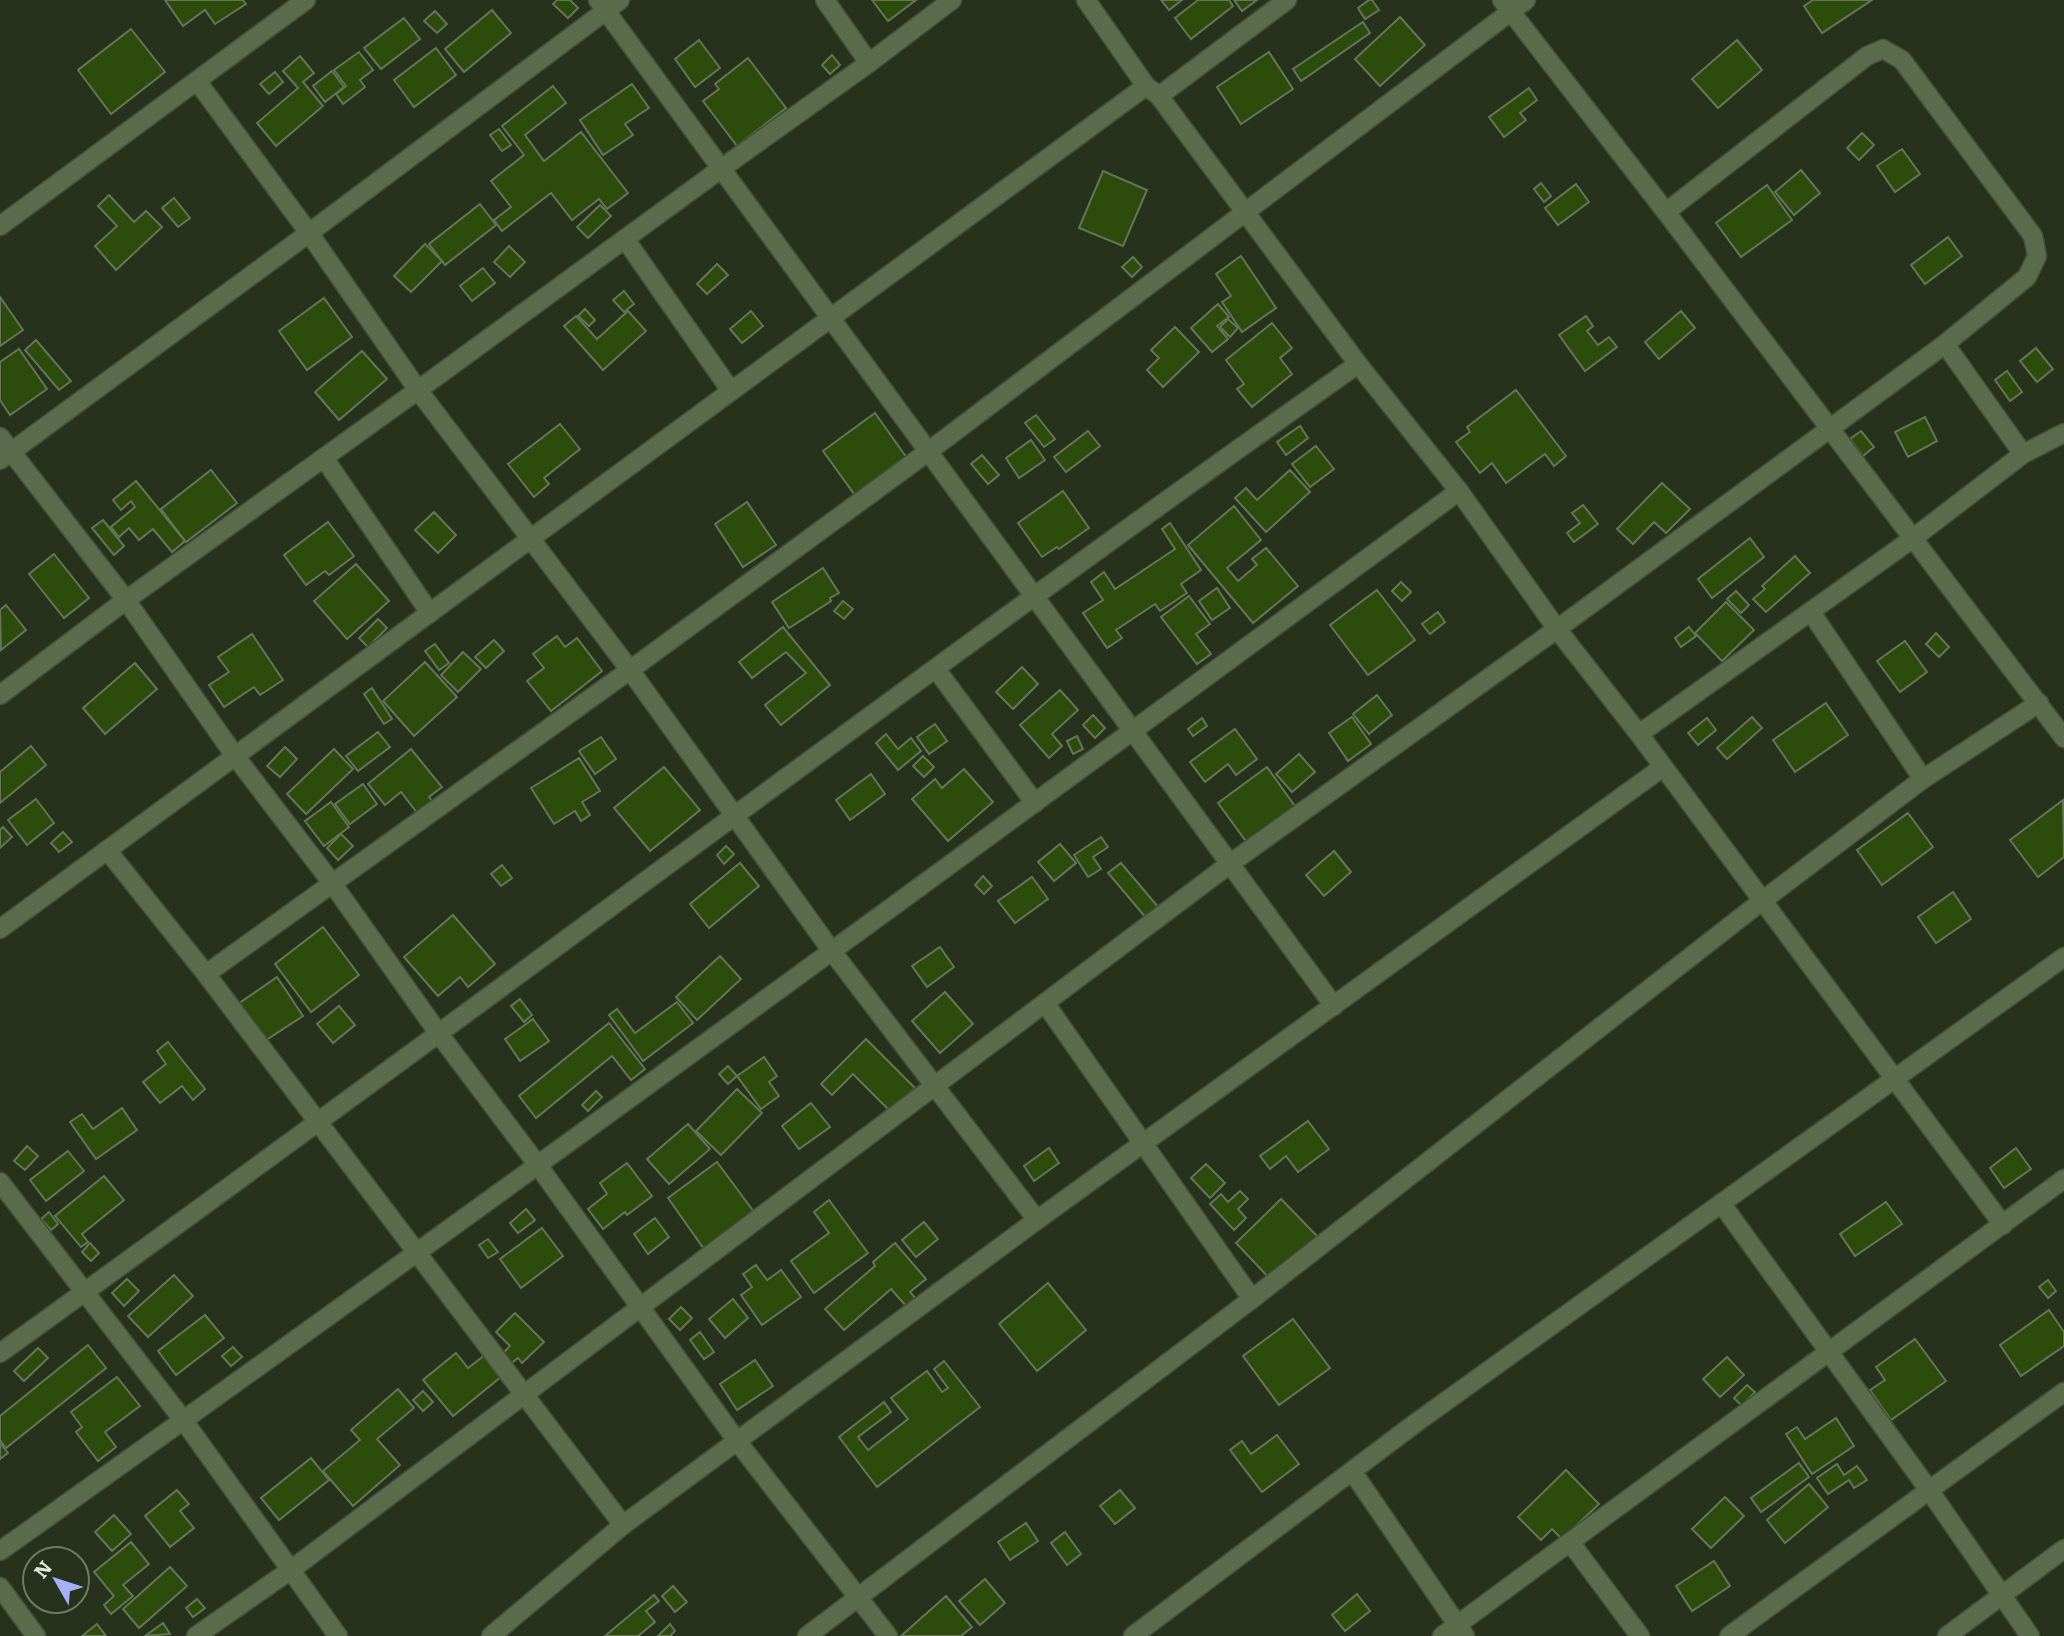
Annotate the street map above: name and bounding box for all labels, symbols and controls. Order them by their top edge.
north arrow [21,1545,91,1615]
text: N [26,1554,58,1584]

